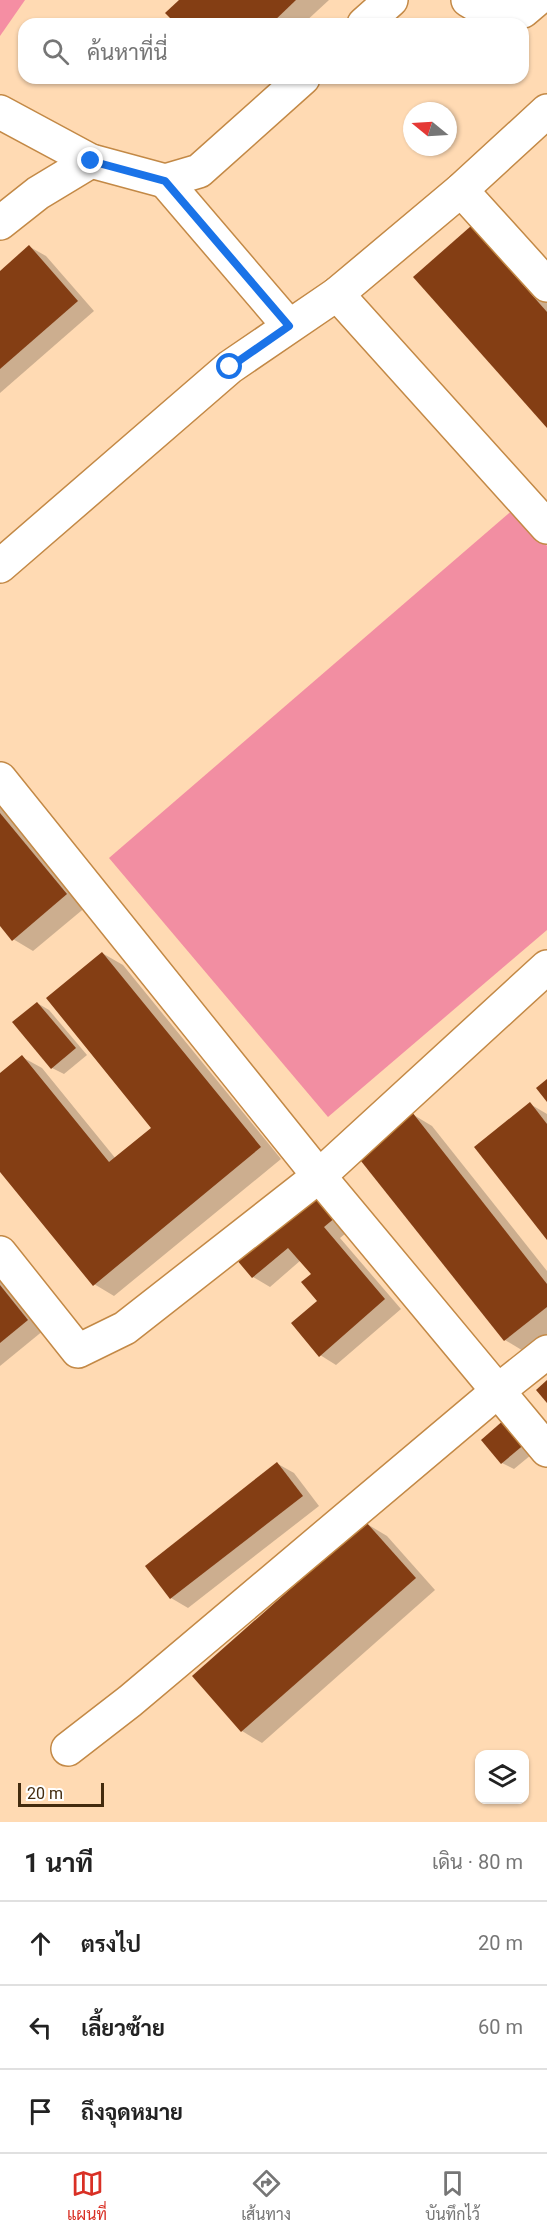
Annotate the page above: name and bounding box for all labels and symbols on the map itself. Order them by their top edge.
north arrow [403,102,457,156]
route end [77,147,103,173]
route start [216,353,242,379]
scale bar [18,1780,104,1808]

